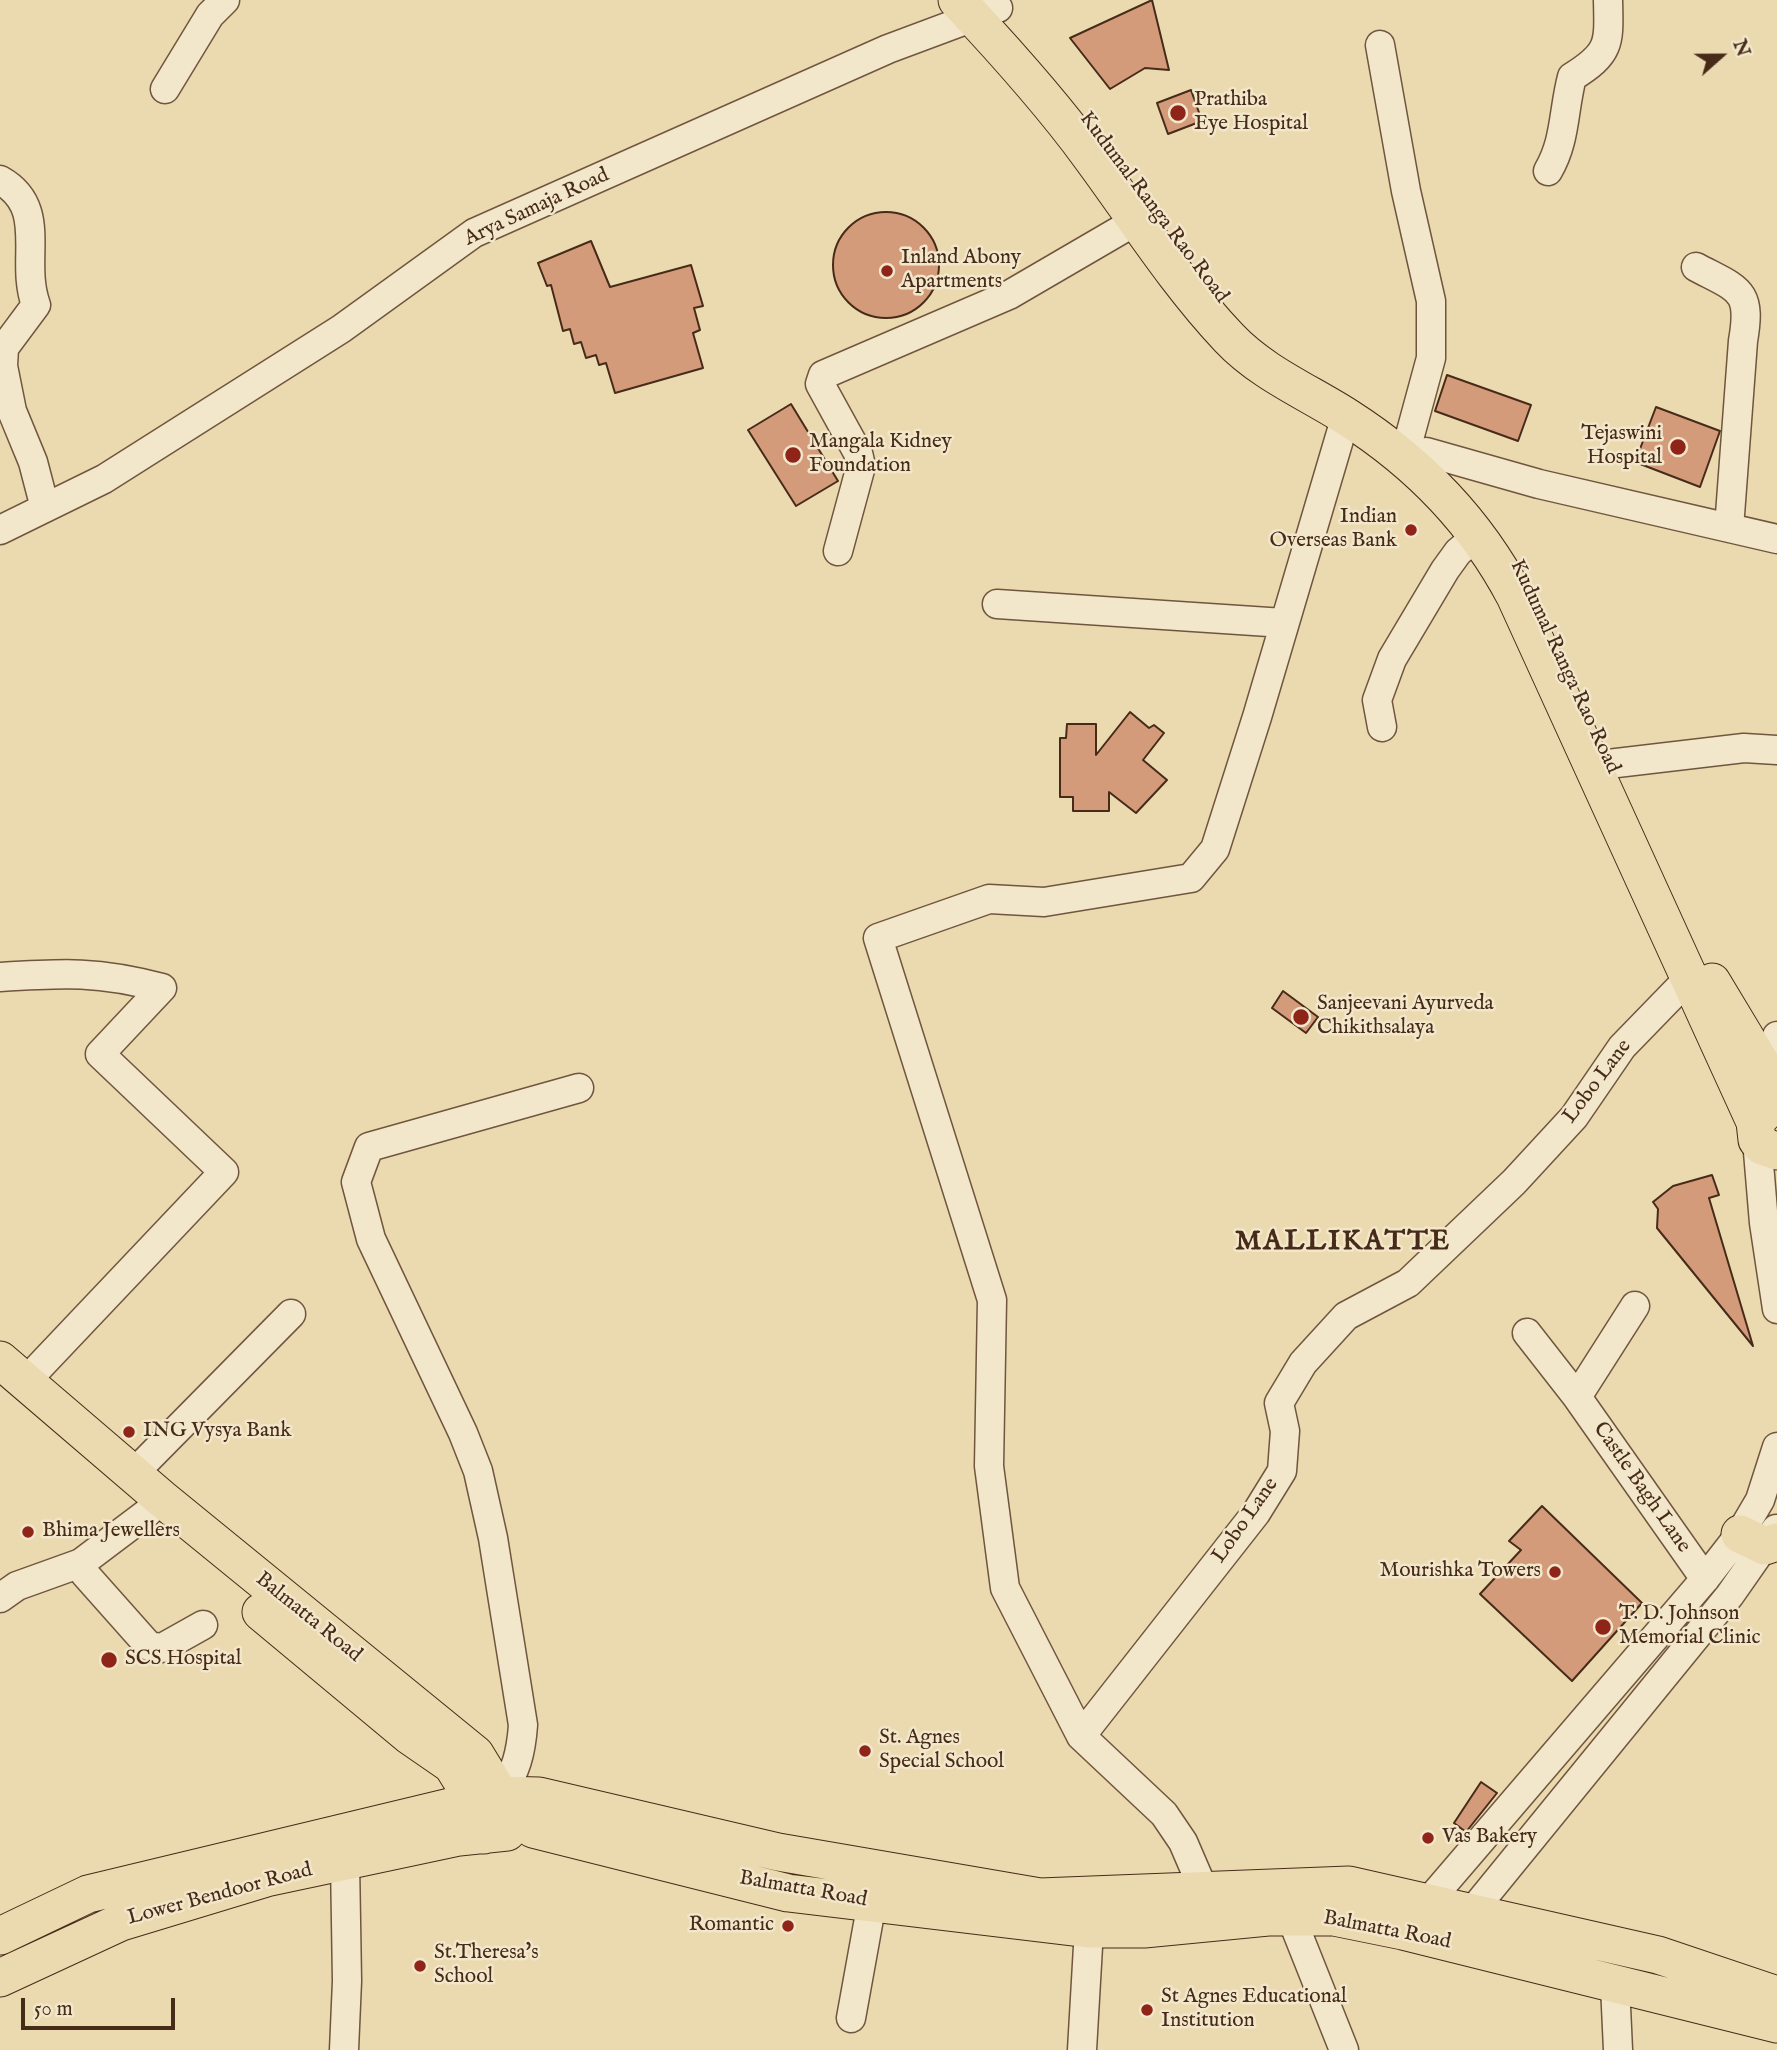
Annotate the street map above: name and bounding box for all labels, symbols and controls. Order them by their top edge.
north arrow [1686,21,1756,91]
text: N [1726,36,1755,60]
place label: Prathiba Eye Hospital [1194,88,1308,138]
marker: Prathiba Eye Hospital [1168,103,1188,123]
street label: Kudumal Ranga Rao Road [1073,107,1233,309]
street label: Arya Samaja Road [461,163,613,253]
place label: Inland Abony Apartments [901,246,1021,296]
marker: Inland Abony Apartments [879,263,895,279]
place label: Tejaswini Hospital [1581,422,1662,472]
place label: Mangala Kidney Foundation [809,430,952,480]
marker: Tejaswini Hospital [1668,437,1688,457]
marker: Mangala Kidney Foundation [783,445,803,465]
place label: Indian Overseas Bank [1270,505,1397,555]
marker: Indian Overseas Bank [1403,522,1419,538]
street label: Kudumal Ranga Rao Road [1503,556,1625,778]
place label: Sanjeevani Ayurveda Chikithsalaya [1317,992,1494,1042]
marker: Sanjeevani Ayurveda Chikithsalaya [1291,1007,1311,1027]
street label: Lobo Lane [1558,1035,1638,1129]
district label: MALLIKATTE [1236,1226,1450,1260]
street label: Castle Bagh Lane [1587,1418,1695,1558]
place label: ING Vysya Bank [143,1419,291,1445]
marker: ING Vysya Bank [121,1424,137,1440]
street label: Lobo Lane [1207,1473,1285,1569]
place label: Bhima Jewellers [42,1519,180,1545]
marker: Bhima Jewellers [20,1524,36,1540]
place label: Mourishka Towers [1380,1559,1541,1585]
marker: Mourishka Towers [1547,1564,1563,1580]
street label: Balmatta Road [250,1567,366,1669]
place label: T. D. Johnson Memorial Clinic [1619,1602,1760,1652]
marker: T. D. Johnson Memorial Clinic [1593,1617,1613,1637]
place label: SCS Hospital [125,1647,241,1673]
marker: SCS Hospital [99,1650,119,1670]
place label: St. Agnes Special School [879,1726,1004,1776]
marker: St. Agnes Special School [857,1743,873,1759]
place label: Vas Bakery [1442,1825,1537,1851]
marker: Vas Bakery [1420,1830,1436,1846]
street label: Lower Bendoor Road [125,1858,315,1932]
street label: Balmatta Road [737,1866,869,1914]
street label: Balmatta Road [1321,1906,1453,1956]
place label: Romantic [689,1913,774,1939]
marker: Romantic [780,1918,796,1934]
place label: St.Theresa's School [434,1941,539,1991]
marker: St.Theresa's School [412,1958,428,1974]
scale bar [24,1983,178,2027]
place label: St Agnes Educational Institution [1161,1985,1347,2035]
text: 50 m [34,1996,73,2023]
marker: St Agnes Educational Institution [1139,2002,1155,2018]

